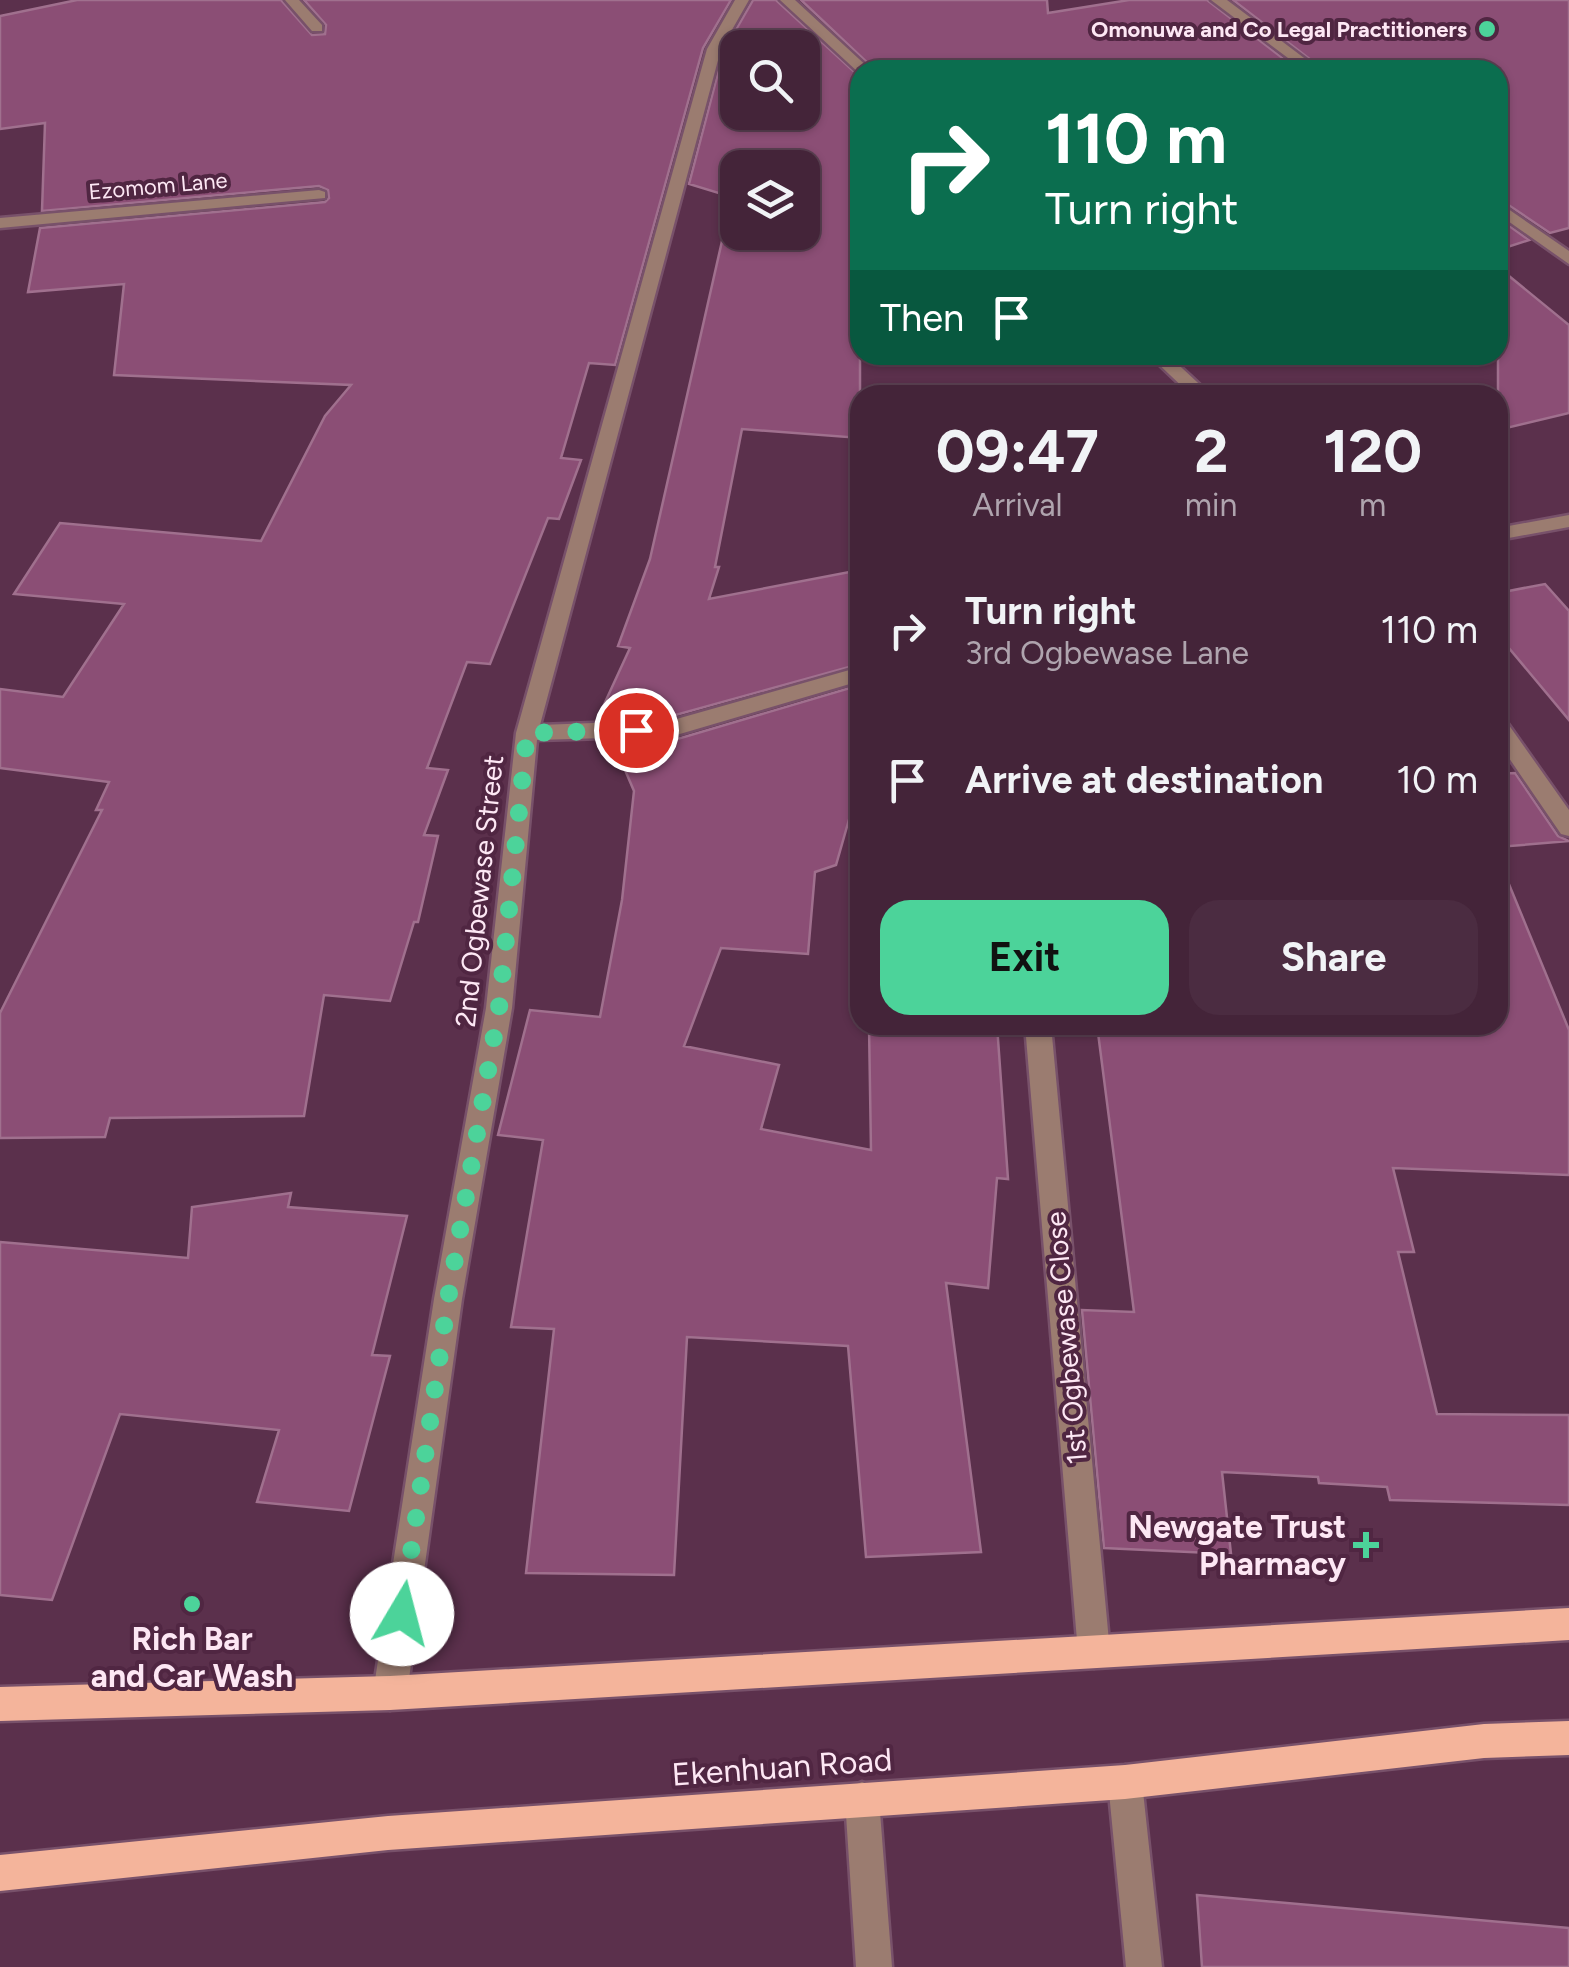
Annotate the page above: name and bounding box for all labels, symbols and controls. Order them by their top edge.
place label: Omonuwa and Co Legal Practitioners [1091,16,1467,43]
marker: Omonuwa and Co Legal Practitioners [1476,18,1498,40]
map controls [720,30,820,250]
button: search [720,30,820,130]
text: 110 m [1045,96,1227,181]
icon: right [880,100,1010,230]
button: layers [720,150,820,250]
street label: Ezomom Lane [88,166,228,206]
text: Turn right [1045,181,1238,235]
icon: arrive [984,290,1039,345]
text: Then [880,295,964,341]
text: 09:47 [936,415,1099,487]
text: 2 [1194,415,1228,487]
text: 120 [1323,415,1422,487]
text: Arrival [972,486,1063,524]
text: min [1185,486,1237,524]
text: m [1359,486,1386,524]
text: Turn right [965,588,1137,634]
icon: right [880,603,935,658]
text: 110 m [1381,607,1478,653]
text: 3rd Ogbewase Lane [965,634,1249,672]
pin [594,688,679,773]
icon: arrive [609,703,664,758]
street label: 2nd Ogbewase Street [448,753,510,1029]
icon: arrive [880,753,935,808]
text: Arrive at destination [965,757,1323,803]
text: 10 m [1396,757,1478,803]
button: Exit [880,900,1169,1015]
button: Share [1189,900,1478,1015]
street label: 1st Ogbewase Close [1038,1210,1094,1466]
place label: Newgate Trust Pharmacy [1128,1508,1347,1583]
marker: Newgate Trust Pharmacy [1355,1534,1377,1556]
position arrow [350,1562,454,1666]
marker: Rich Bar and Car Wash [181,1593,203,1615]
place label: Rich Bar and Car Wash [91,1620,293,1695]
street label: Ekenhuan Road [670,1740,894,1794]

